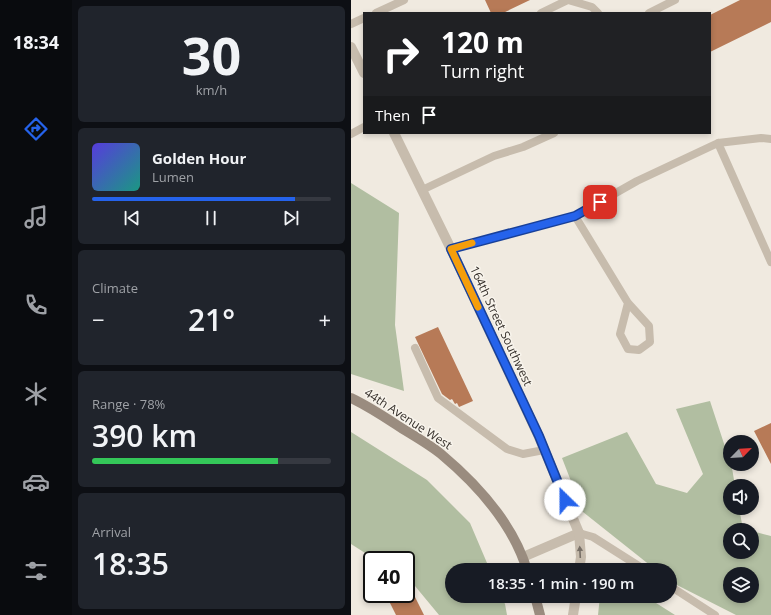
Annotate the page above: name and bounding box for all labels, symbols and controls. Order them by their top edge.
text: 30 [182,19,241,90]
text: 120 m [441,23,524,61]
icon: right [375,28,427,80]
text: 18:34 [13,30,59,54]
text: Turn right [441,59,524,83]
text: km/h [196,81,227,99]
icon: arrive [418,104,440,126]
text: Then [375,105,410,125]
icon: directions [22,115,50,143]
text: Golden Hour [152,148,246,168]
text: Lumen [152,168,194,186]
pin [583,185,617,219]
icon: arrive [589,191,611,213]
icon: music [22,203,50,231]
icon: previous [121,207,143,229]
icon: pause [200,207,222,229]
icon: next [280,207,302,229]
street label: 164th Street Southwest [466,263,537,389]
text: Climate [92,279,138,297]
icon: phone [22,291,50,319]
text: 21° [188,299,235,340]
text: − [92,304,105,334]
text: + [318,304,331,334]
icon: climate [22,380,50,408]
street label: 44th Avenue West [361,384,455,453]
text: Range · 78% [92,395,165,413]
text: 390 km [92,415,197,456]
north arrow [723,435,759,471]
map controls [723,435,759,603]
icon: car [22,468,50,496]
position arrow [544,479,586,521]
button: sound [723,479,759,515]
text: Arrival [92,523,131,541]
button: search [723,523,759,559]
text: 18:35 [92,543,169,584]
one-way arrow [577,546,584,558]
speed limit sign: 40 [363,551,415,603]
icon: filters [22,557,50,585]
button: layers [723,567,759,603]
text: 18:35 · 1 min · 190 m [488,573,634,593]

